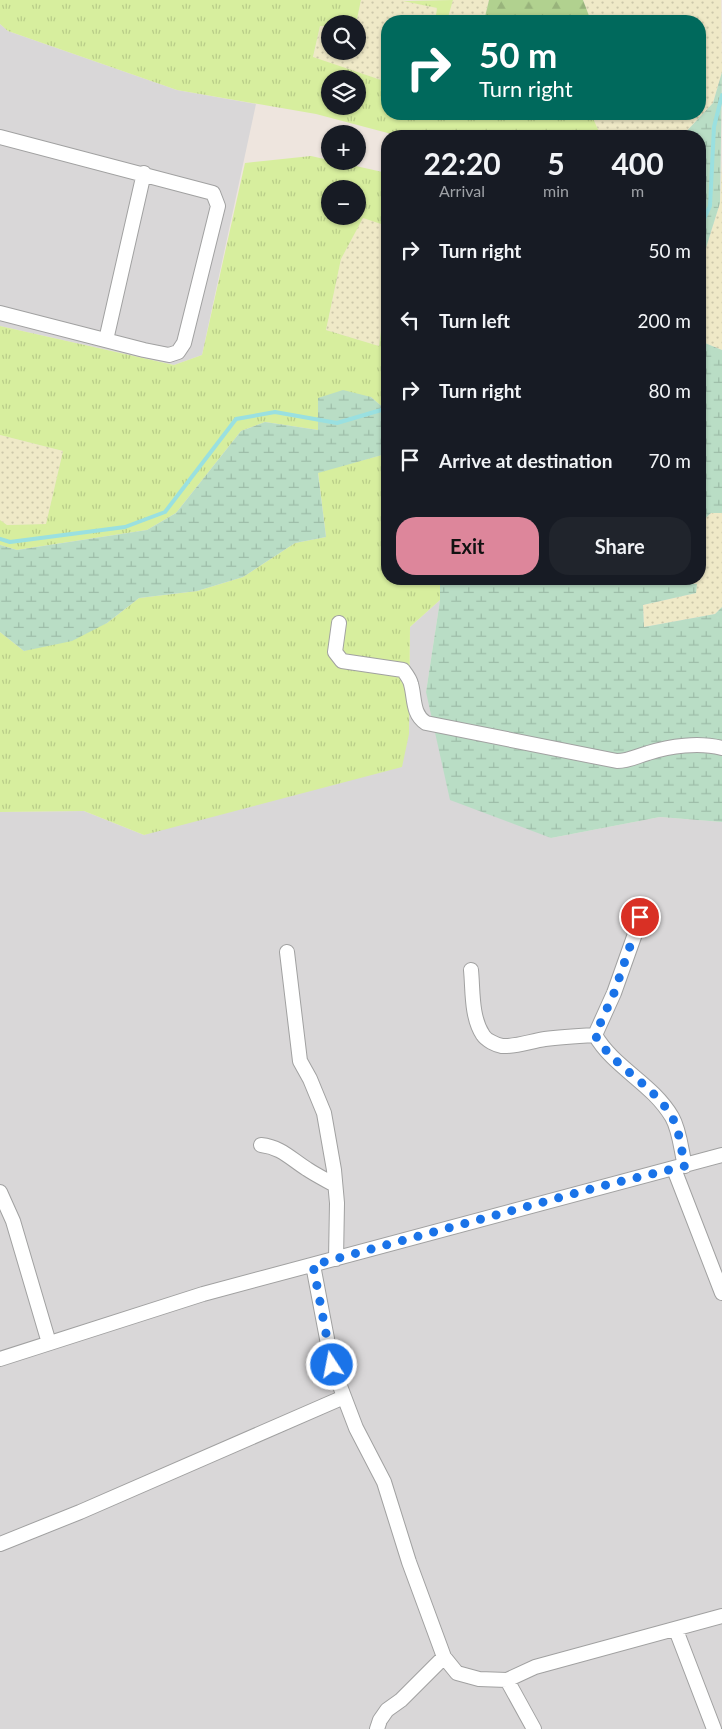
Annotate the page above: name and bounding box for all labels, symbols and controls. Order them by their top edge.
map controls [321,15,366,225]
button: search [321,15,366,60]
text: 50 m [479,33,557,75]
icon: right [396,35,461,100]
button: layers [321,70,366,115]
text: Turn right [479,75,573,102]
button: + [321,125,366,170]
text: 22:20 [423,145,501,181]
text: 5 [547,145,565,181]
text: 400 [611,145,664,181]
button: − [321,180,366,225]
text: Arrival [439,181,485,200]
text: min [543,181,569,200]
text: m [631,181,644,200]
icon: right [396,236,424,264]
text: Turn right [439,239,521,262]
text: 50 m [648,239,691,262]
icon: left [396,306,424,334]
text: Turn left [439,309,510,332]
text: 200 m [637,309,691,332]
icon: right [396,376,424,404]
text: Turn right [439,379,521,402]
text: 80 m [648,379,691,402]
icon: arrive [396,446,424,474]
text: Arrive at destination [439,449,612,472]
text: 70 m [648,449,691,472]
button: Exit [396,517,539,575]
button: Share [549,517,691,575]
pin [619,896,661,938]
icon: arrive [626,903,654,931]
position arrow [305,1338,357,1390]

